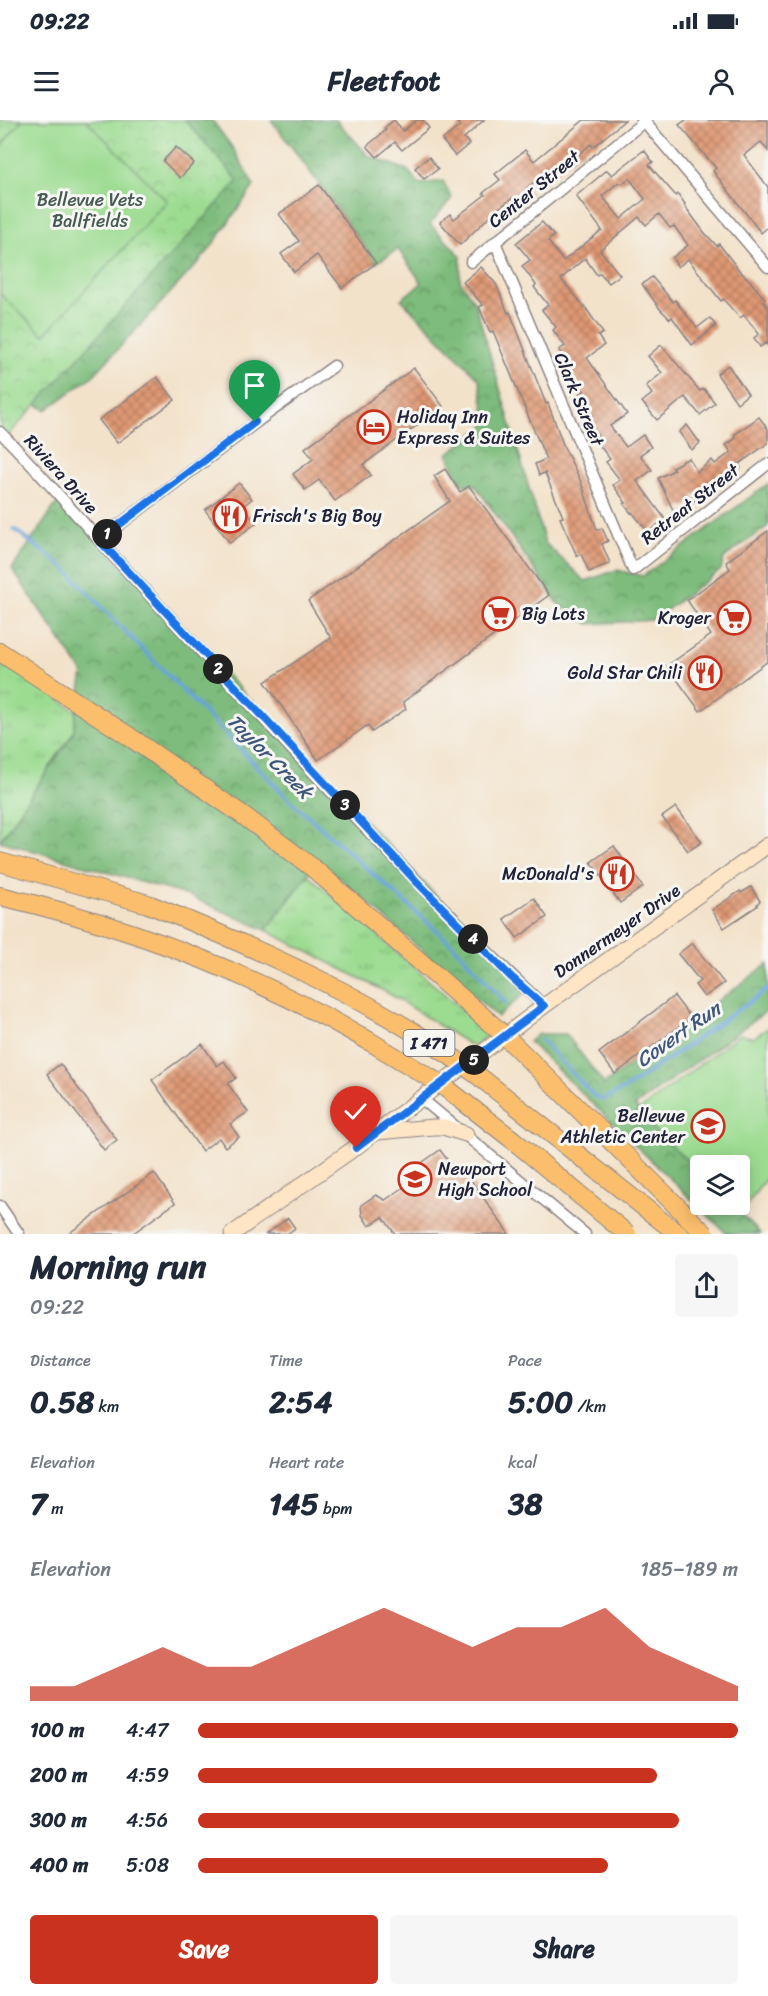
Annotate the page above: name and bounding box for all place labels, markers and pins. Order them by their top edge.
pin [229,360,280,422]
place label: Holiday Inn Express & Suites [397,401,531,454]
hotel icon: Holiday Inn Express & Suites [356,409,392,445]
restaurant icon: Frisch's Big Boy [212,498,248,534]
place label: Frisch's Big Boy [253,500,382,532]
pin: 1 [92,519,122,549]
supermarket icon: Big Lots [481,596,517,632]
place label: Big Lots [522,598,585,630]
supermarket icon: Kroger [716,600,752,636]
place label: Kroger [658,602,713,634]
pin: 2 [203,654,233,684]
restaurant icon: Gold Star Chili [687,655,723,691]
place label: Gold Star Chili [567,657,683,689]
pin: 3 [330,790,360,820]
restaurant icon: McDonald's [599,856,635,892]
place label: McDonald's [502,858,595,890]
pin: 4 [458,924,488,954]
pin: 5 [459,1045,489,1075]
pin [330,1086,381,1148]
place label: Bellevue Athletic Center [560,1100,687,1153]
school or university icon: Bellevue Athletic Center [690,1108,726,1144]
place label: Newport High School [438,1153,533,1206]
school or university icon: Newport High School [397,1161,433,1197]

